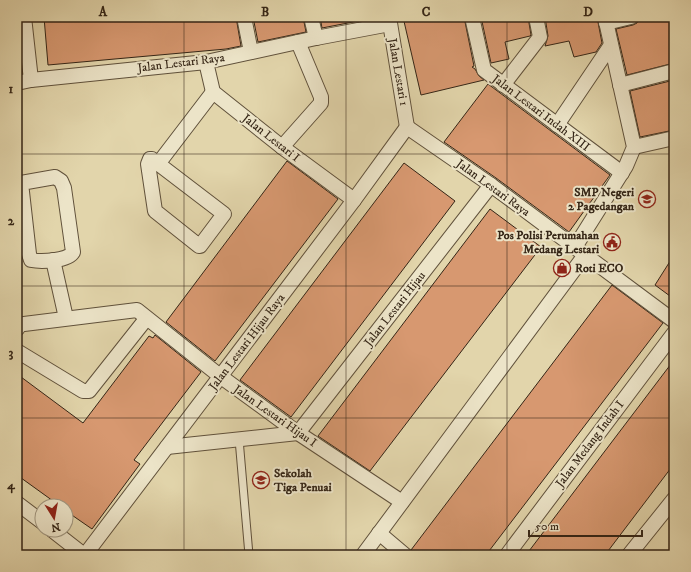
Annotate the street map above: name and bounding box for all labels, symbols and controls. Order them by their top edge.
text: A [98,4,108,20]
text: B [261,4,269,20]
text: C [422,4,431,20]
text: D [583,4,593,20]
street label: Jalan Lestari 1 [385,36,411,107]
street label: Jalan Lestari Raya [136,50,226,76]
street label: Jalan Lestari Indah XIII [488,71,593,155]
text: 1 [9,81,14,97]
street label: Jalan Lestari I [238,110,303,165]
street label: Jalan Lestari Raya [452,156,534,220]
place label: SMP Negeri 2 Pagedangan [568,185,635,214]
school or university icon: SMP Negeri 2 Pagedangan [637,189,657,209]
text: 2 [8,213,15,229]
place label: Pos Polisi Perumahan Medang Lestari [497,228,600,257]
public building icon: Pos Polisi Perumahan Medang Lestari [602,232,622,252]
shop icon: Roti ECO [552,258,572,278]
place label: Roti ECO [575,261,624,276]
street label: Jalan Lestari Hijau [361,268,429,350]
street label: Jalan Lestari Hijau Raya [205,290,289,394]
text: 3 [9,345,14,361]
street label: Jalan Lestari Hijau I [230,381,320,450]
street label: Jalan Medang Indah I [552,398,628,491]
place label: Sekolah Tiga Penuai [273,466,332,495]
school or university icon: Sekolah Tiga Penuai [251,470,271,490]
text: 4 [6,477,15,494]
north arrow [34,498,74,538]
scale bar [529,512,642,538]
text: N [50,519,61,535]
text: 50 m [535,519,559,534]

